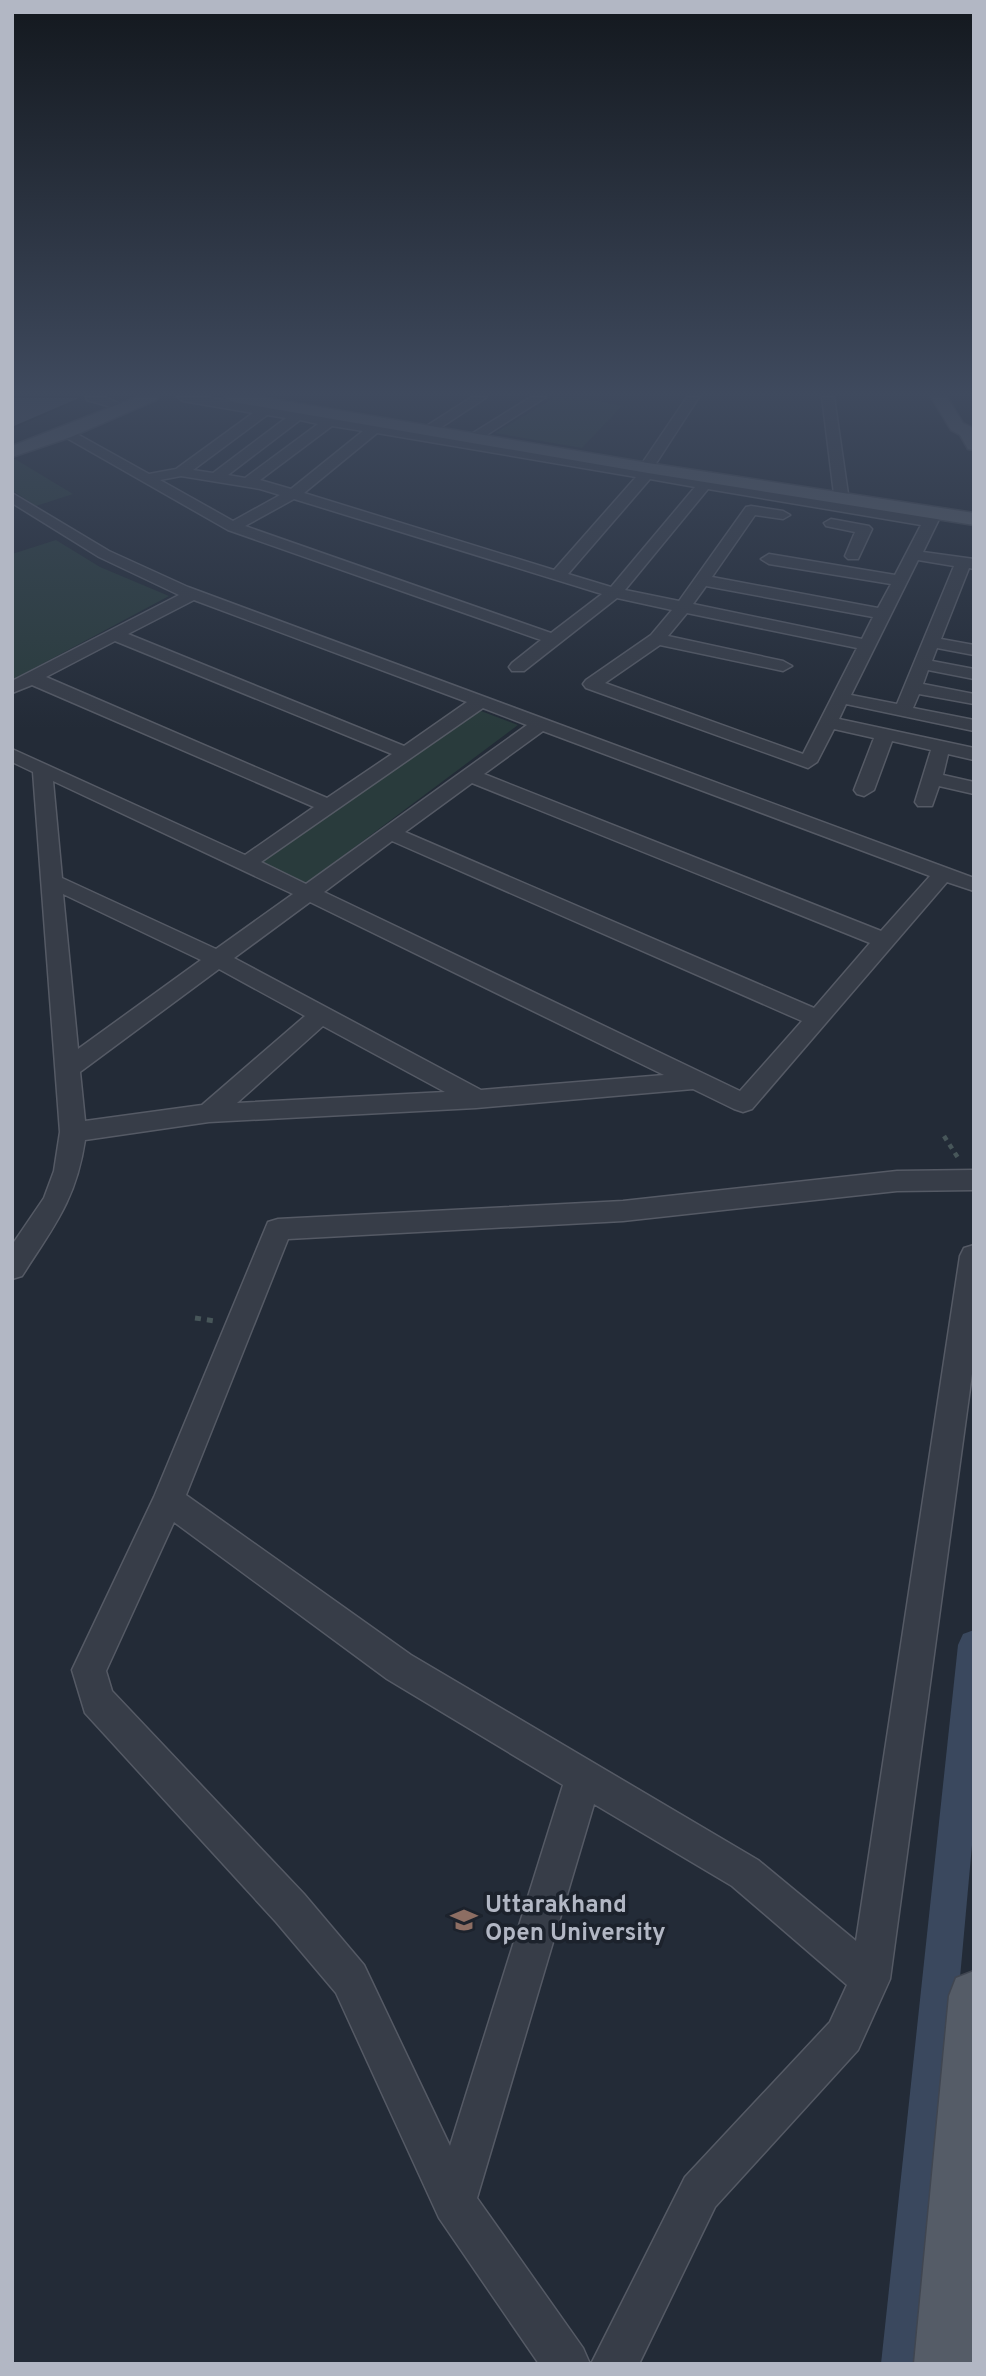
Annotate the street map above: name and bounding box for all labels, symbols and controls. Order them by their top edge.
place label: Uttarakhand Open University [485,1891,666,1949]
school or university icon: Uttarakhand Open University [449,1905,479,1935]

